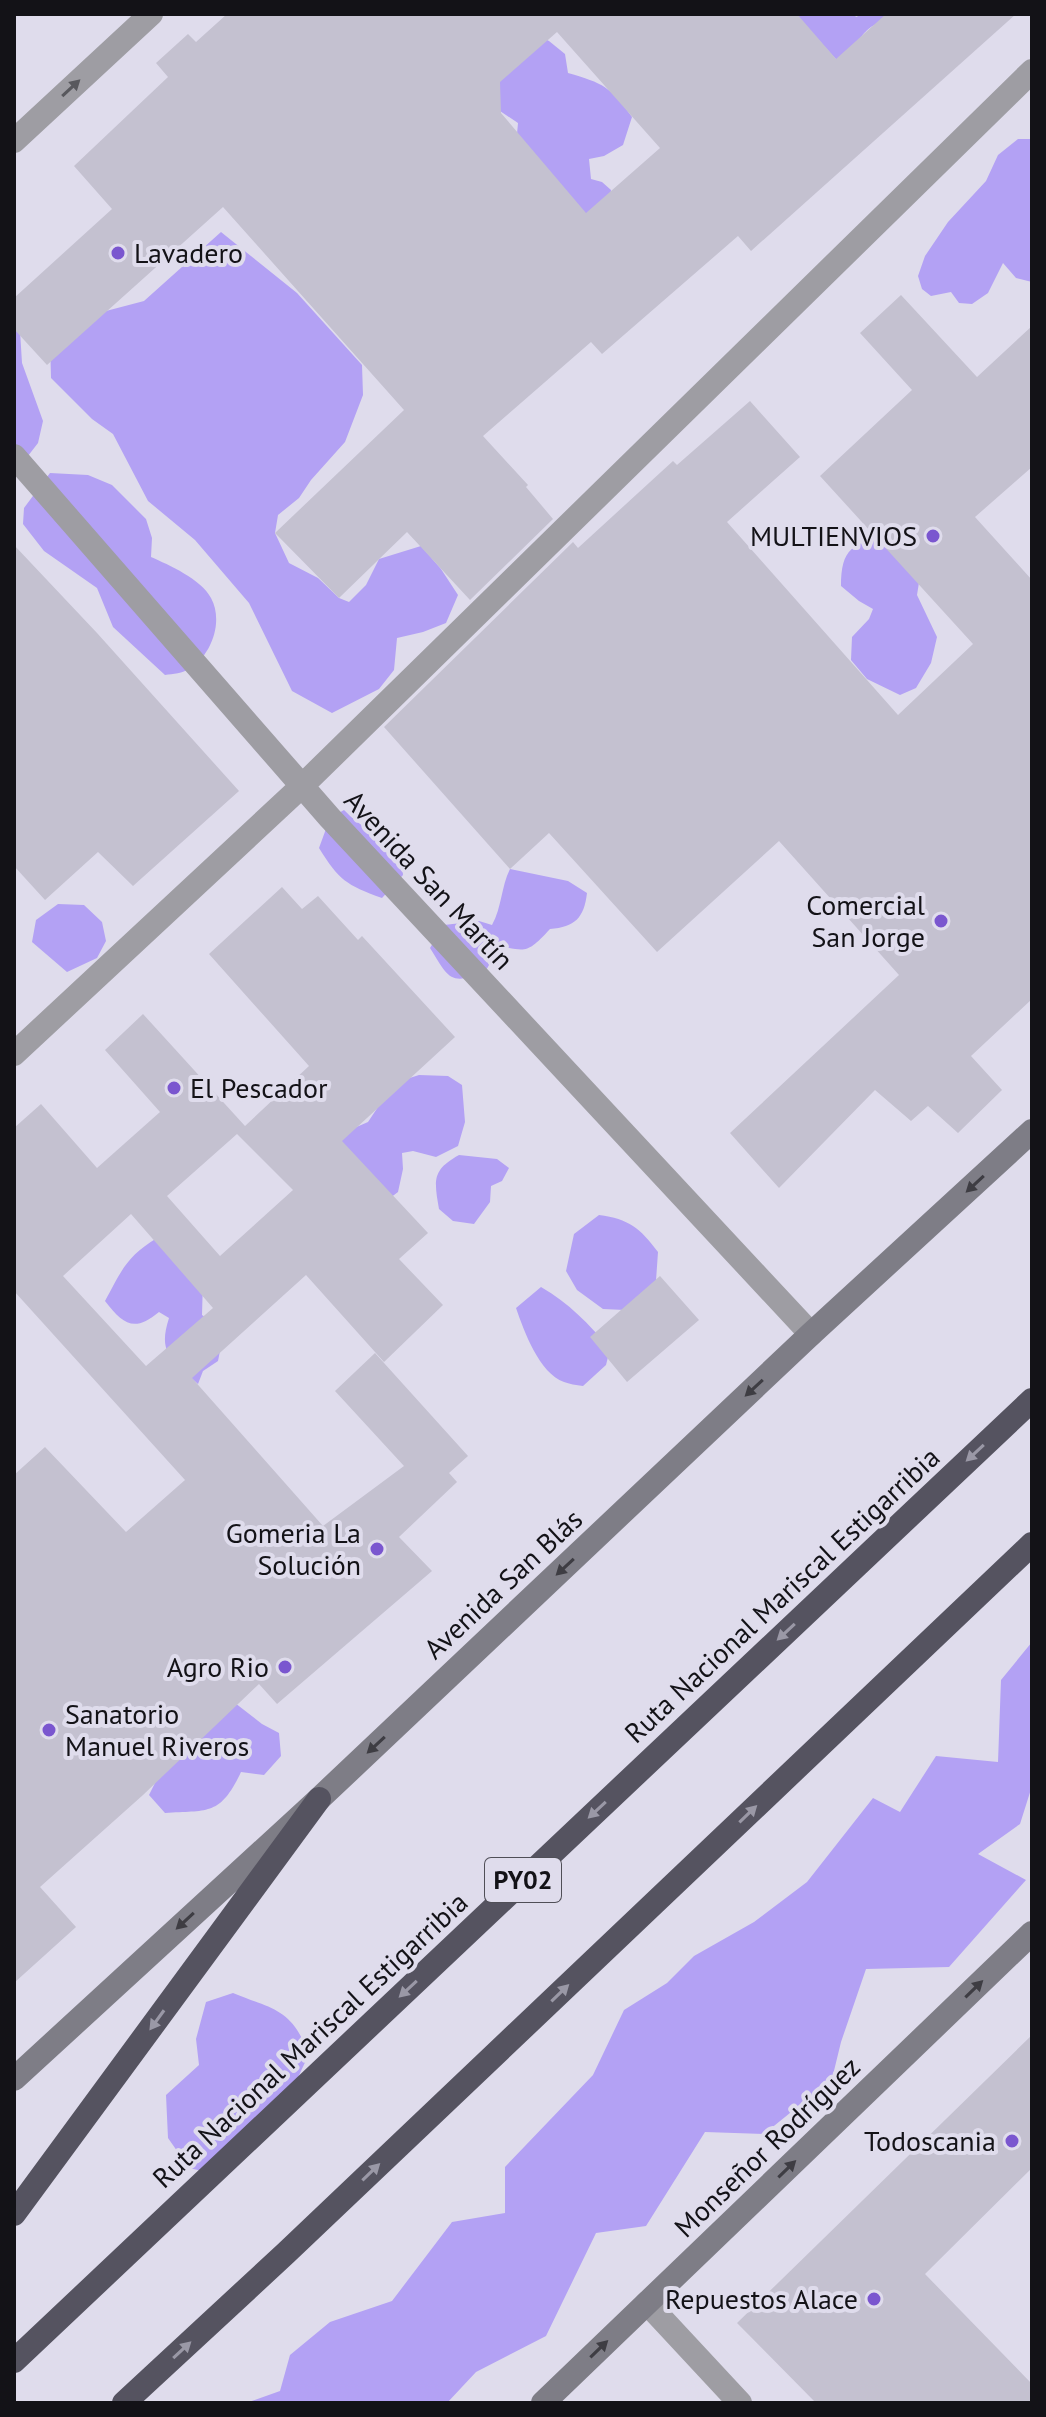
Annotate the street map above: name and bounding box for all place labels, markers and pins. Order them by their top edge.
place label: Lavadero [134,234,243,271]
marker: Lavadero [109,244,127,262]
place label: MULTIENVIOS [750,517,917,554]
marker: MULTIENVIOS [924,527,942,545]
place label: Comercial San Jorge [806,886,925,955]
marker: Comercial San Jorge [932,912,950,930]
place label: El Pescador [190,1069,328,1106]
marker: El Pescador [165,1079,183,1097]
place label: Gomeria La Solución [226,1514,361,1583]
marker: Gomeria La Solución [368,1540,386,1558]
place label: Agro Rio [167,1648,269,1685]
marker: Agro Rio [276,1658,294,1676]
place label: Sanatorio Manuel Riveros [65,1695,249,1764]
marker: Sanatorio Manuel Riveros [40,1721,58,1739]
place label: Todoscania [864,2122,996,2159]
marker: Todoscania [1003,2132,1021,2150]
place label: Repuestos Alace [665,2280,858,2317]
marker: Repuestos Alace [865,2290,883,2308]

